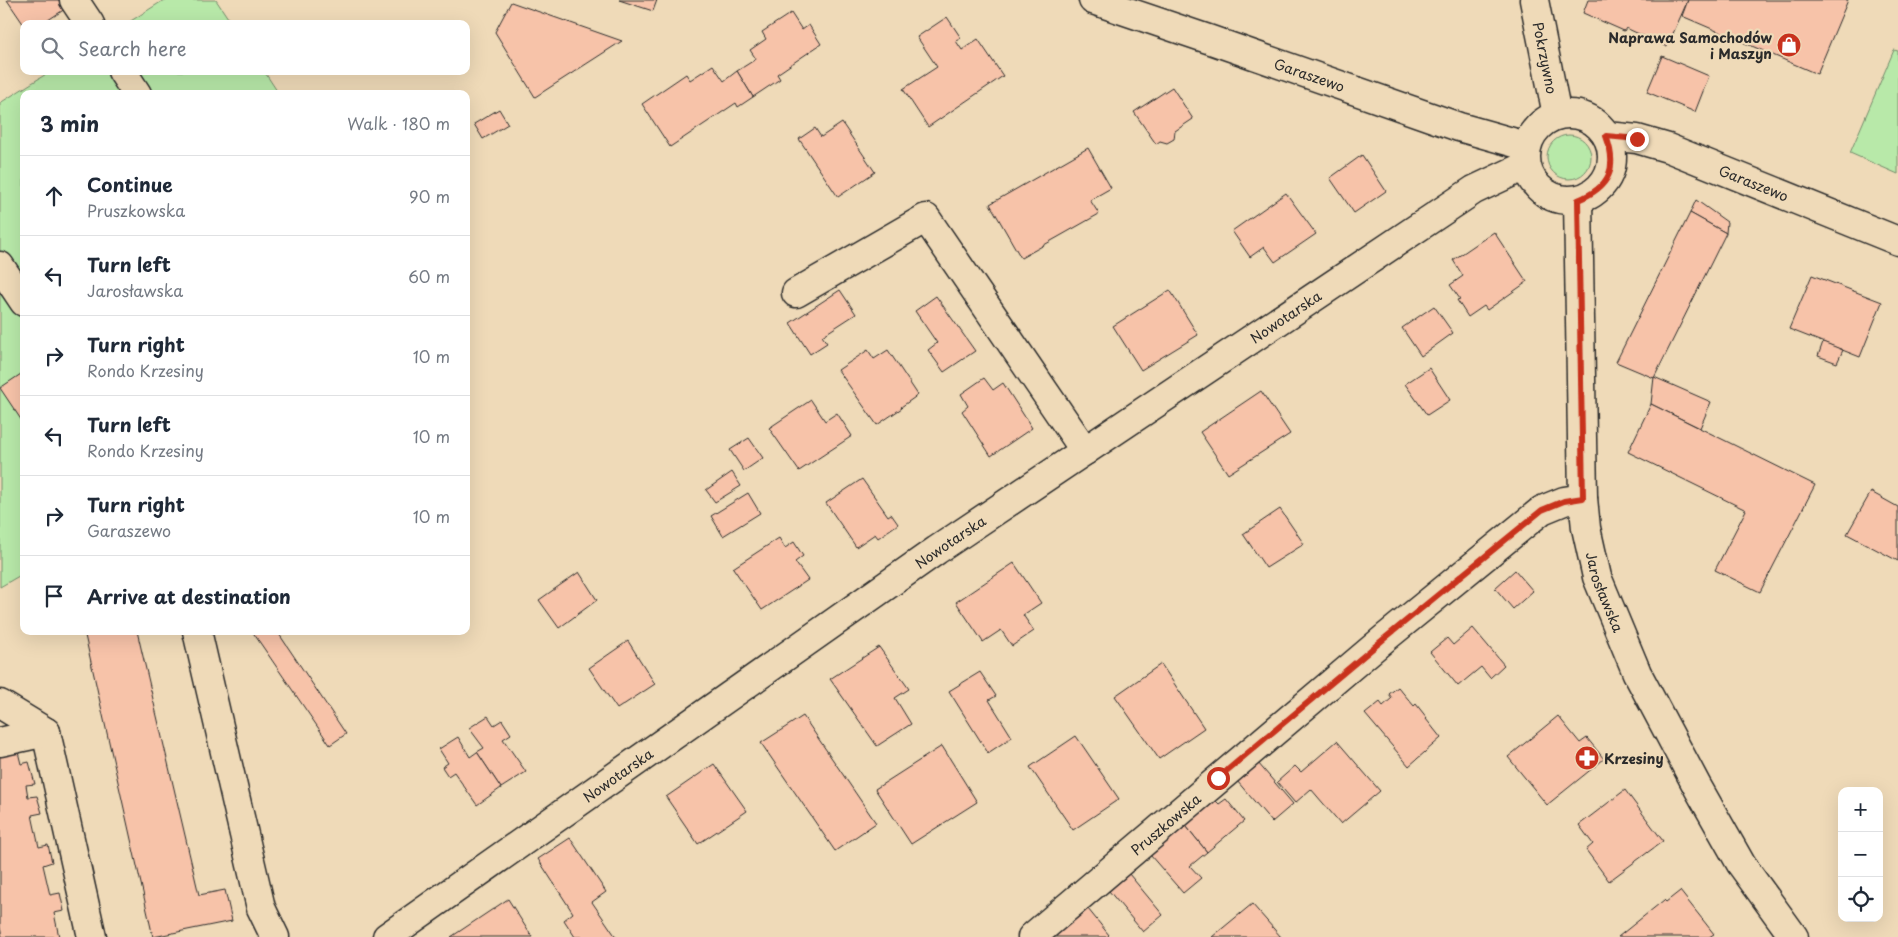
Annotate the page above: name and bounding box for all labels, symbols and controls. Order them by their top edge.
search box [20,20,470,75]
street label: Pokrzywno [1528,20,1563,96]
place label: Naprawa Samochodów i Maszyn [1608,27,1772,64]
shop icon: Naprawa Samochodów i Maszyn [1776,32,1802,58]
icon: search [38,34,66,62]
text: Search here [78,34,187,62]
street label: Garaszewo [1271,52,1348,97]
text: 3 min [40,107,99,139]
text: Walk · 180 m [347,111,450,135]
route end [1626,128,1649,151]
street label: Garaszewo [1716,159,1792,206]
text: Continue [87,170,173,198]
icon: ahead [40,182,68,210]
text: 90 m [409,184,450,208]
text: Pruszkowska [87,198,185,222]
text: Turn left [87,250,171,278]
icon: left [40,262,68,290]
text: 60 m [408,264,450,288]
text: Jarosławska [87,278,183,302]
street label: Nowotarska [1246,285,1325,348]
text: Turn right [87,330,185,358]
icon: right [40,342,68,370]
text: 10 m [413,344,450,368]
text: Rondo Krzesiny [87,358,204,382]
text: Turn left [87,410,171,438]
icon: left [40,422,68,450]
text: 10 m [413,424,450,448]
text: Rondo Krzesiny [87,438,204,462]
text: Turn right [87,490,185,518]
icon: right [40,502,68,530]
text: 10 m [413,504,450,528]
street label: Nowotarska [910,510,990,573]
text: Garaszewo [87,518,171,542]
street label: Jarosławska [1581,550,1629,636]
icon: arrive [40,582,68,610]
text: Arrive at destination [87,582,291,610]
street label: Nowotarska [578,742,657,807]
pharmacy icon: Krzesiny [1574,745,1600,771]
place label: Krzesiny [1604,748,1664,769]
route start [1207,767,1230,790]
map controls [1838,787,1883,922]
button: + [1838,787,1883,832]
street label: Pruszkowska [1126,788,1205,860]
button: − [1838,832,1883,877]
button: locate [1838,877,1883,922]

